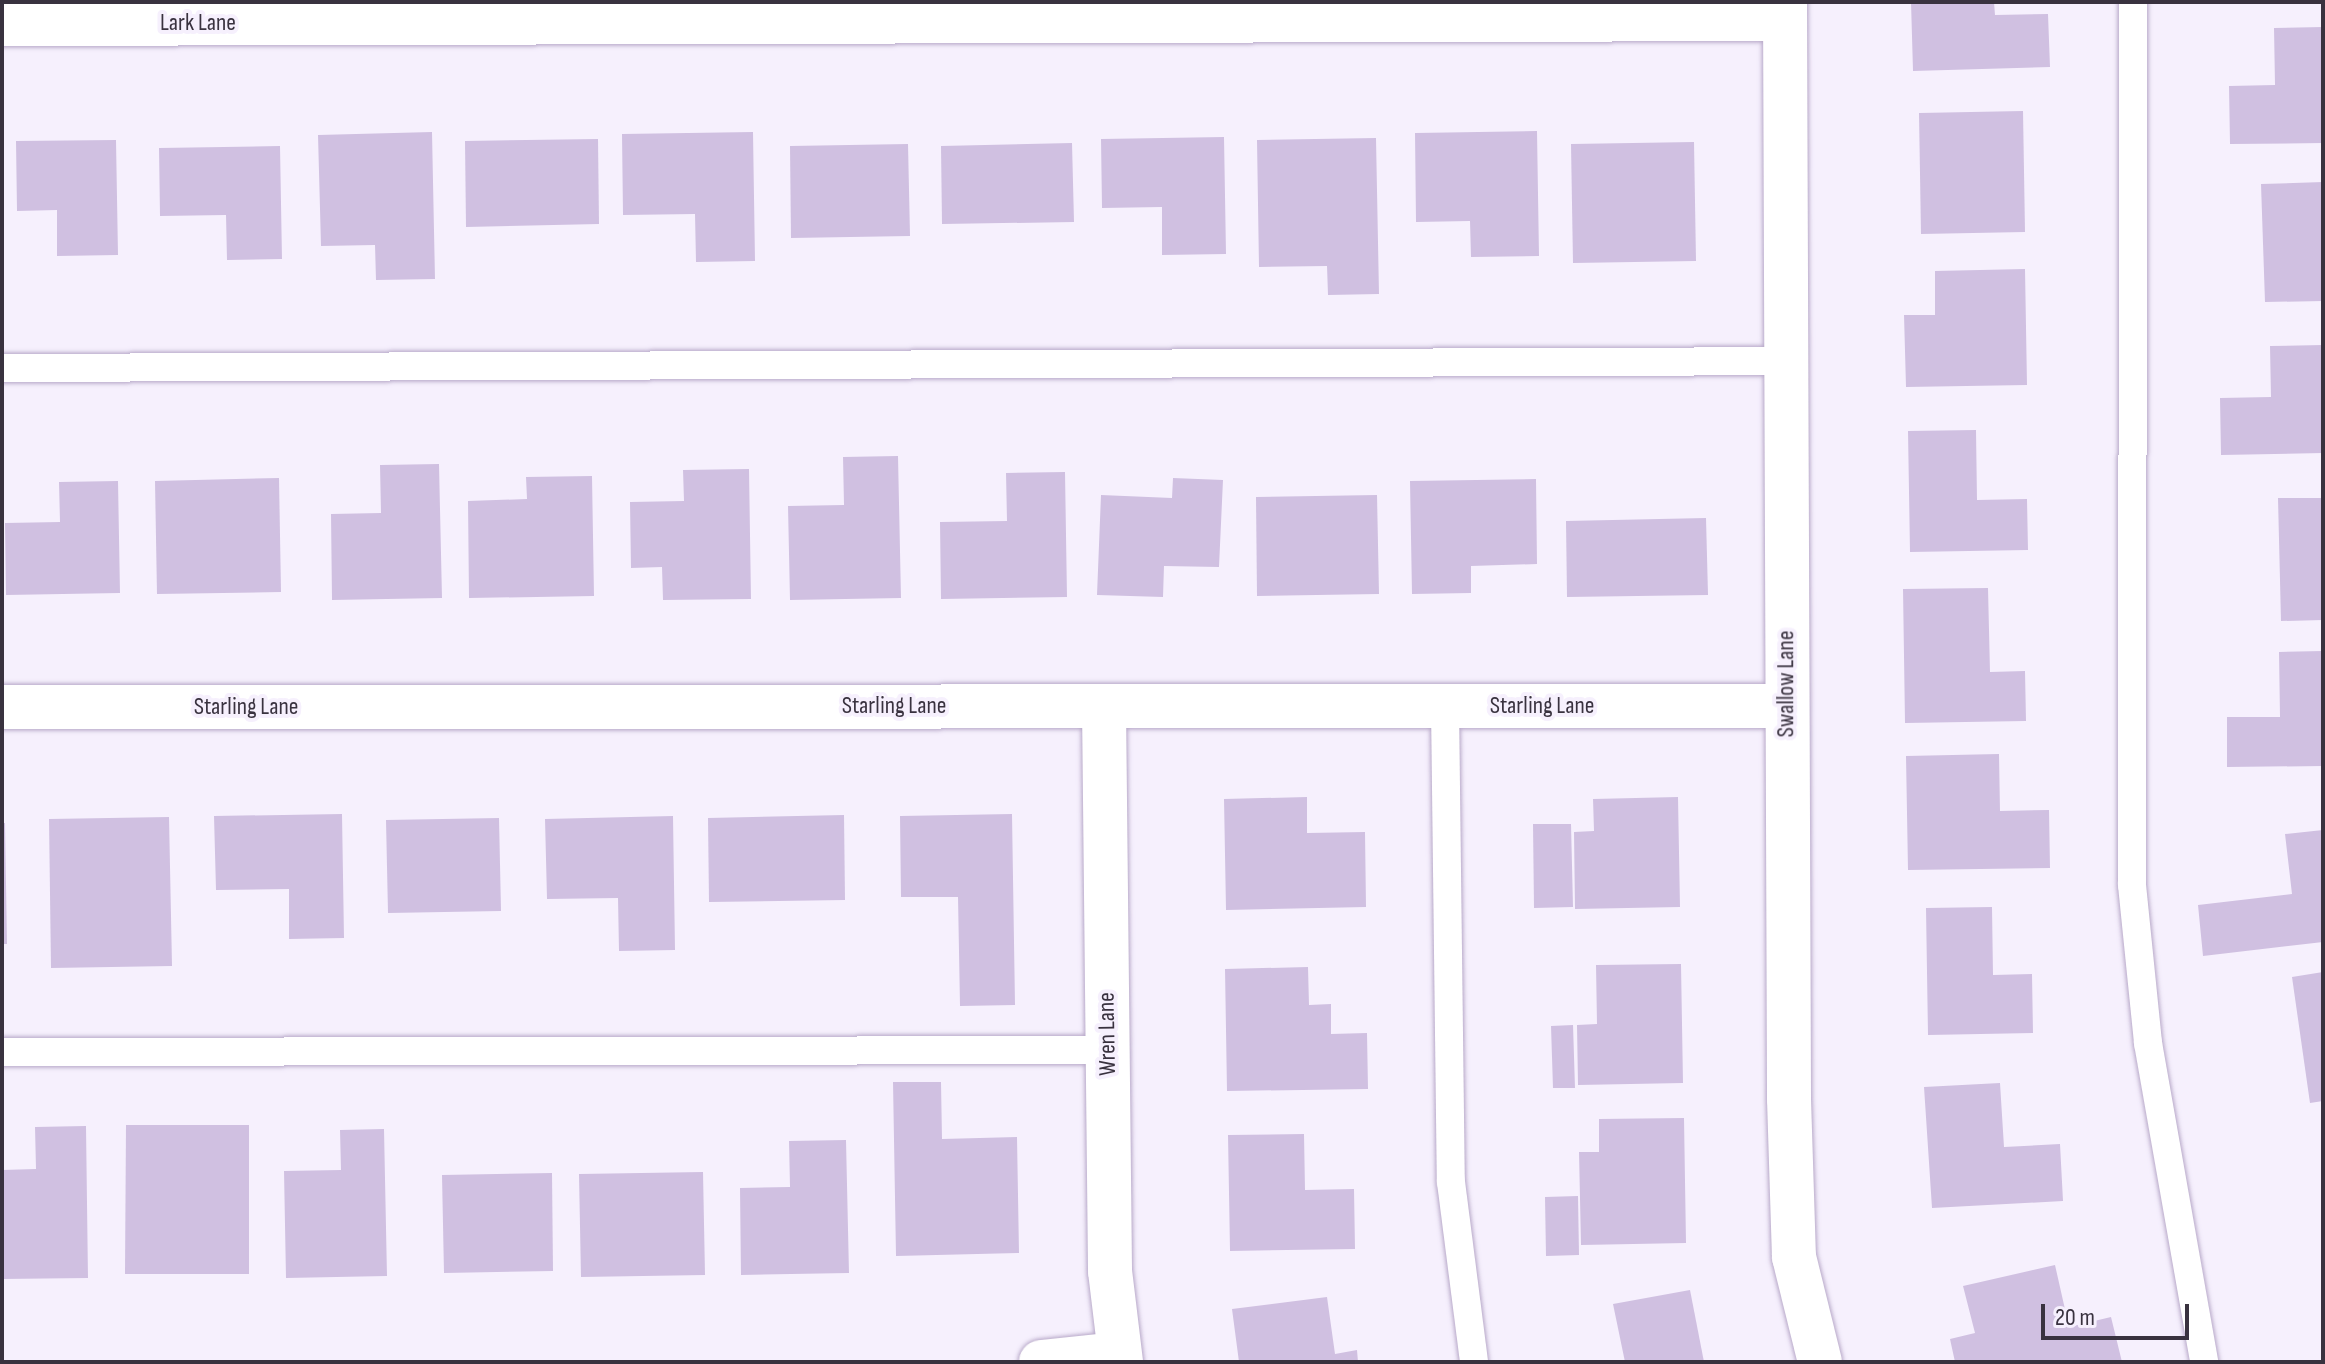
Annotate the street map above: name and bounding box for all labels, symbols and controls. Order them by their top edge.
street label: Lark Lane [160,9,236,37]
street label: Swallow Lane [1772,631,1800,737]
street label: Starling Lane [842,692,946,720]
street label: Starling Lane [1490,692,1594,720]
street label: Starling Lane [194,693,298,721]
street label: Wren Lane [1092,992,1122,1076]
scale bar [2045,1288,2193,1338]
text: 20 m [2055,1303,2095,1332]

